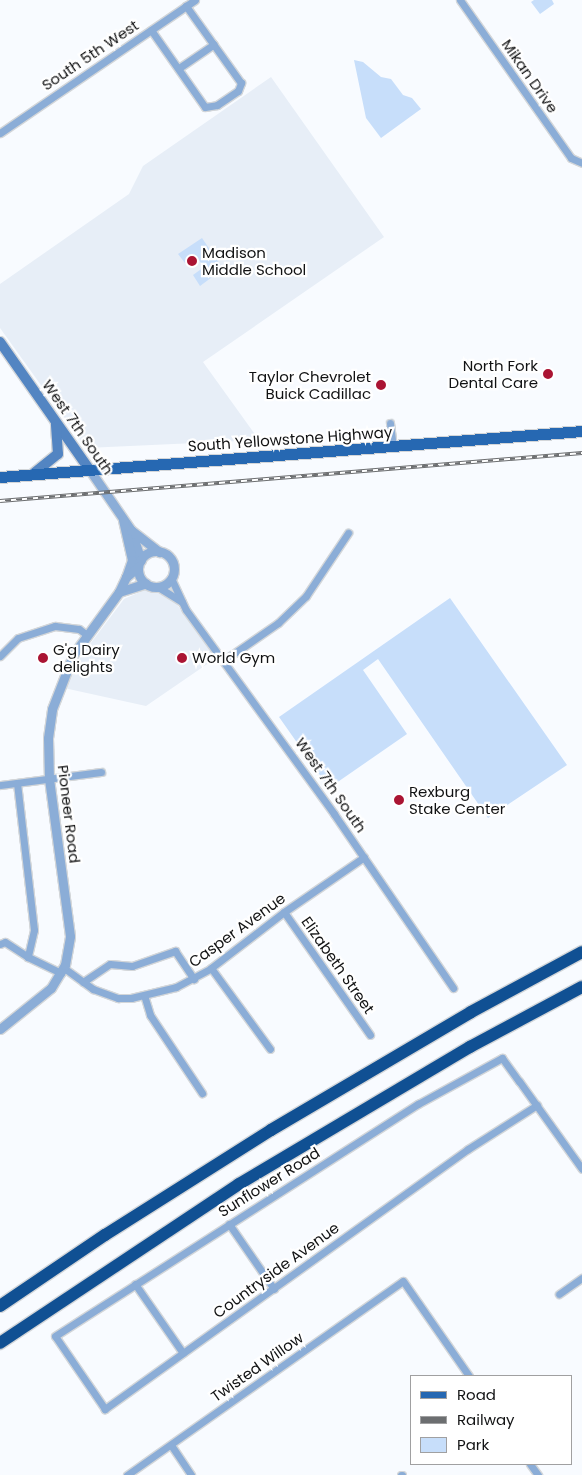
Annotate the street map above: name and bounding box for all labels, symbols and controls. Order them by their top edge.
street label: South 5th West [38,16,142,94]
street label: Mikan Drive [498,36,562,116]
place label: Madison Middle School [202,243,306,278]
marker: Madison Middle School [186,255,198,267]
place label: North Fork Dental Care [449,356,538,391]
place label: Taylor Chevrolet Buick Cadillac [249,367,371,402]
marker: North Fork Dental Care [542,368,554,380]
street label: West 7th South [39,376,117,478]
marker: Taylor Chevrolet Buick Cadillac [375,379,387,391]
street label: South Yellowstone Highway [187,423,393,455]
place label: G'g Dairy delights [53,640,120,675]
place label: World Gym [192,649,275,667]
marker: G'g Dairy delights [37,652,49,664]
marker: World Gym [176,652,188,664]
street label: West 7th South [292,734,370,836]
street label: Pioneer Road [54,764,84,864]
place label: Rexburg Stake Center [409,782,505,817]
marker: Rexburg Stake Center [393,794,405,806]
street label: Casper Avenue [185,889,289,971]
street label: Elizabeth Street [298,913,378,1017]
street label: Sunflower Road [215,1144,323,1220]
street label: Countryside Avenue [210,1218,342,1322]
street label: Twisted Willow [207,1329,307,1405]
legend [410,1375,572,1465]
text: Road [457,1384,496,1405]
text: Railway [457,1409,515,1430]
text: Park [457,1434,489,1455]

